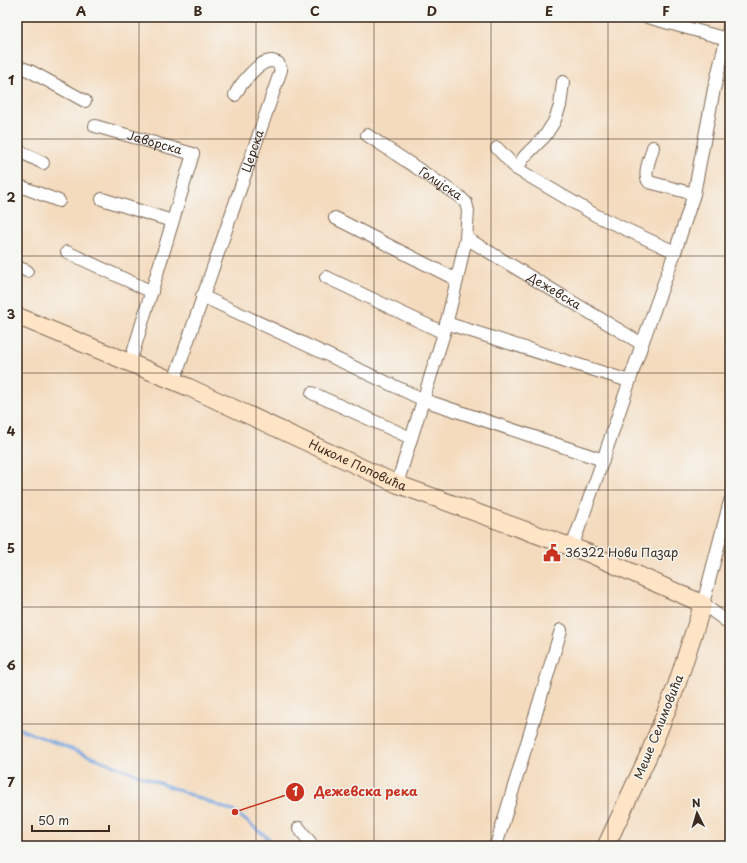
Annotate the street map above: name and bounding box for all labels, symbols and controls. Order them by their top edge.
text: A [76,1,86,20]
text: B [194,1,203,20]
text: C [310,1,320,20]
text: D [427,1,437,20]
text: E [545,1,553,20]
text: F [662,1,670,20]
text: 1 [8,70,14,89]
street label: Јаворска [125,126,185,159]
street label: Церска [236,127,268,175]
street label: Голијска [416,162,467,204]
text: 2 [6,187,16,206]
street label: Дежевска [524,267,585,314]
text: 3 [7,304,16,323]
text: 4 [7,421,16,440]
street label: Николе Поповића [306,434,410,495]
text: 5 [7,538,15,557]
public building icon: 36322 Нови Пазар [542,543,562,563]
place label: 36322 Нови Пазар [565,543,678,561]
text: 6 [6,655,16,674]
street label: Меше Селимовића [629,671,688,782]
text: 7 [7,772,15,791]
callout: Дежевска река [285,779,426,804]
text: Дежевска река [313,781,418,800]
text: 1 [292,782,298,800]
north arrow [677,793,717,833]
text: N [691,794,701,811]
scale bar [32,807,109,833]
text: 50 m [38,811,69,829]

